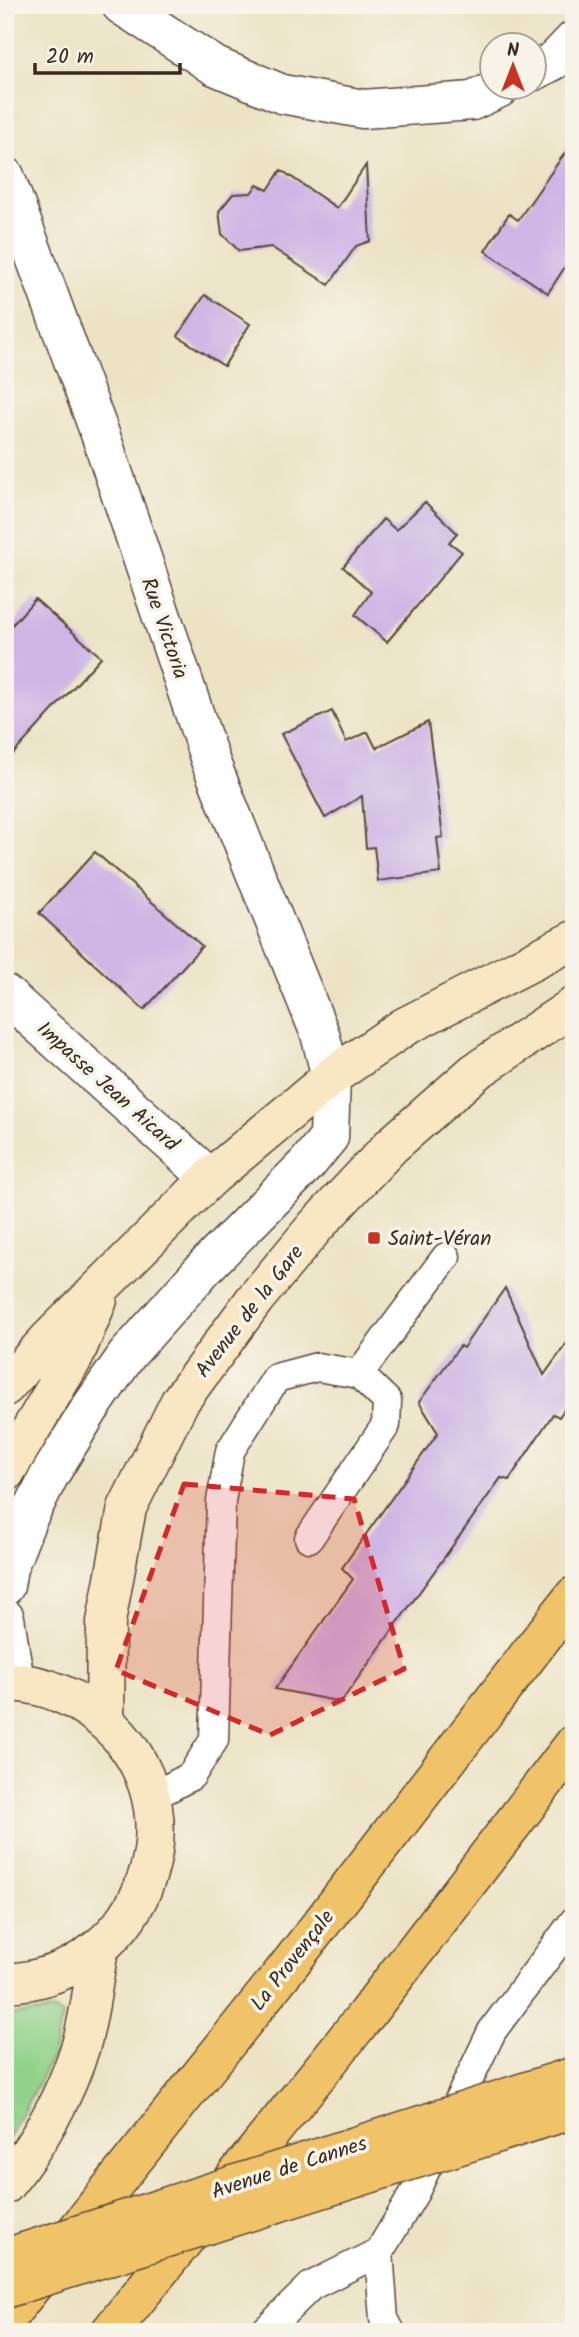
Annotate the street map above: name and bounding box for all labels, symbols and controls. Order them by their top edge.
scale bar [35,32,180,76]
north arrow [477,32,548,102]
text: N [507,36,519,66]
text: 20 m [46,41,94,74]
street label: Rue Victoria [131,573,196,684]
street label: Impasse Jean Aicard [28,1014,186,1161]
place label: Saint-Véran [388,1223,491,1256]
marker: Saint-Véran [366,1230,382,1246]
street label: Avenue de la Gare [188,1238,313,1386]
street label: La Provençale [243,1903,344,2019]
street label: Avenue de Cannes [207,2128,372,2209]

